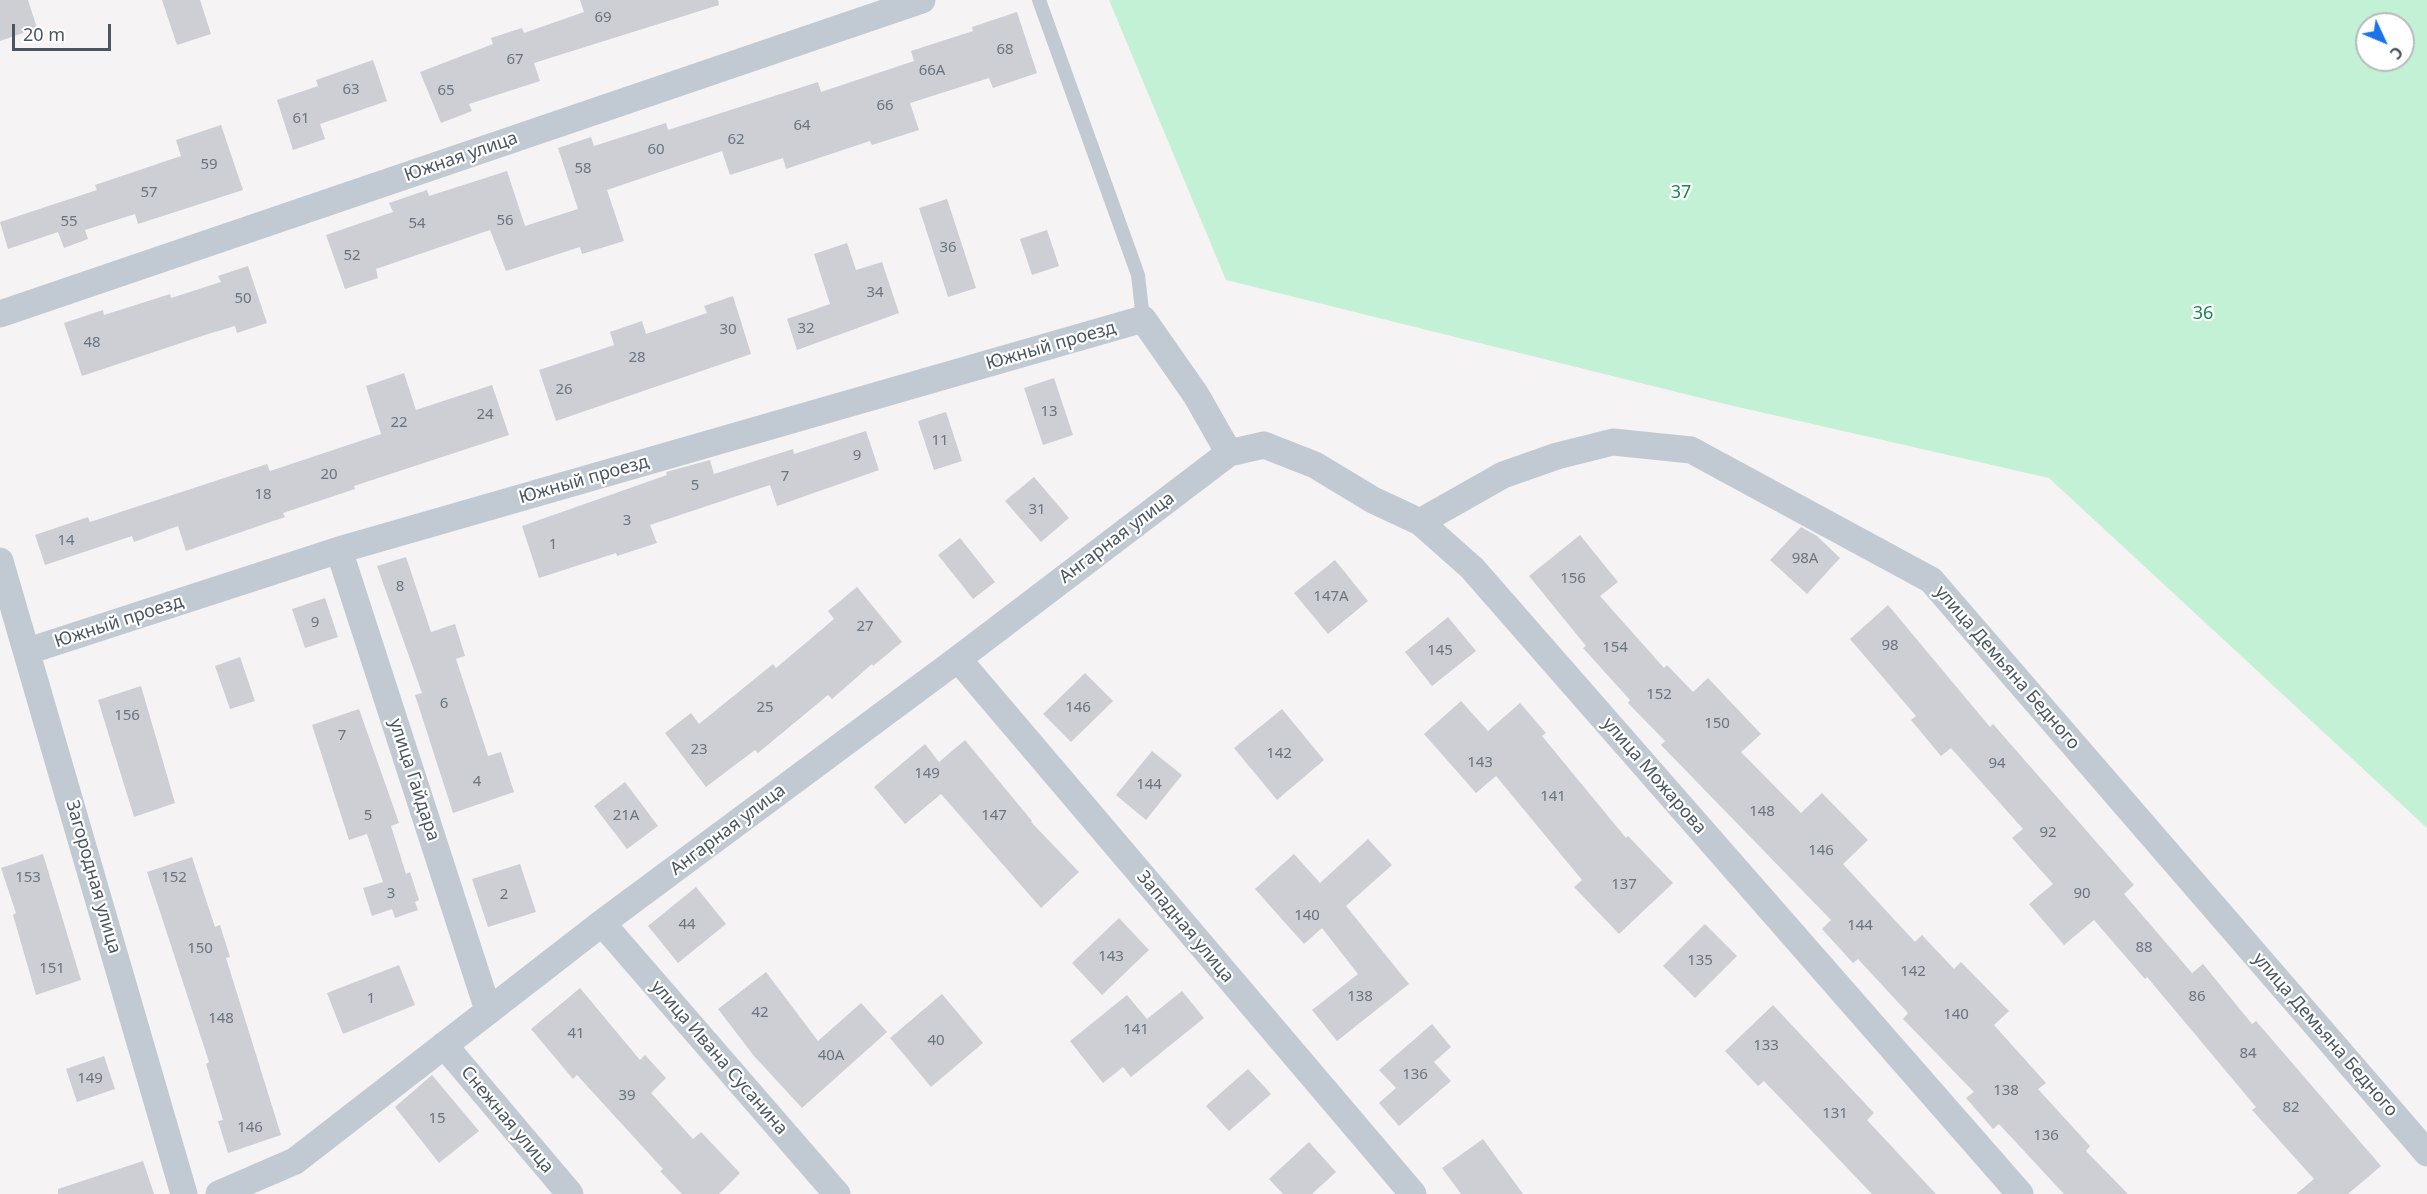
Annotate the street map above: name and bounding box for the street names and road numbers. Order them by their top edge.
street label: Южная улица [401,127,521,187]
street label: Южный проезд [984,317,1118,375]
street label: Южный проезд [517,451,651,509]
street label: Ангарная улица [1055,488,1179,588]
street label: улица Демьяна Бедного [1930,582,2084,754]
street label: Южный проезд [52,591,186,653]
street label: улица Можарова [1597,713,1711,839]
street label: улица Гайдара [384,716,444,844]
street label: Ангарная улица [666,780,790,880]
street label: Загородная улица [61,798,125,956]
street label: Западная улица [1132,867,1238,987]
street label: улица Демьяна Бедного [2248,949,2402,1121]
street label: улица Ивана Сусанина [646,976,792,1140]
street label: Снежная улица [456,1062,558,1178]

